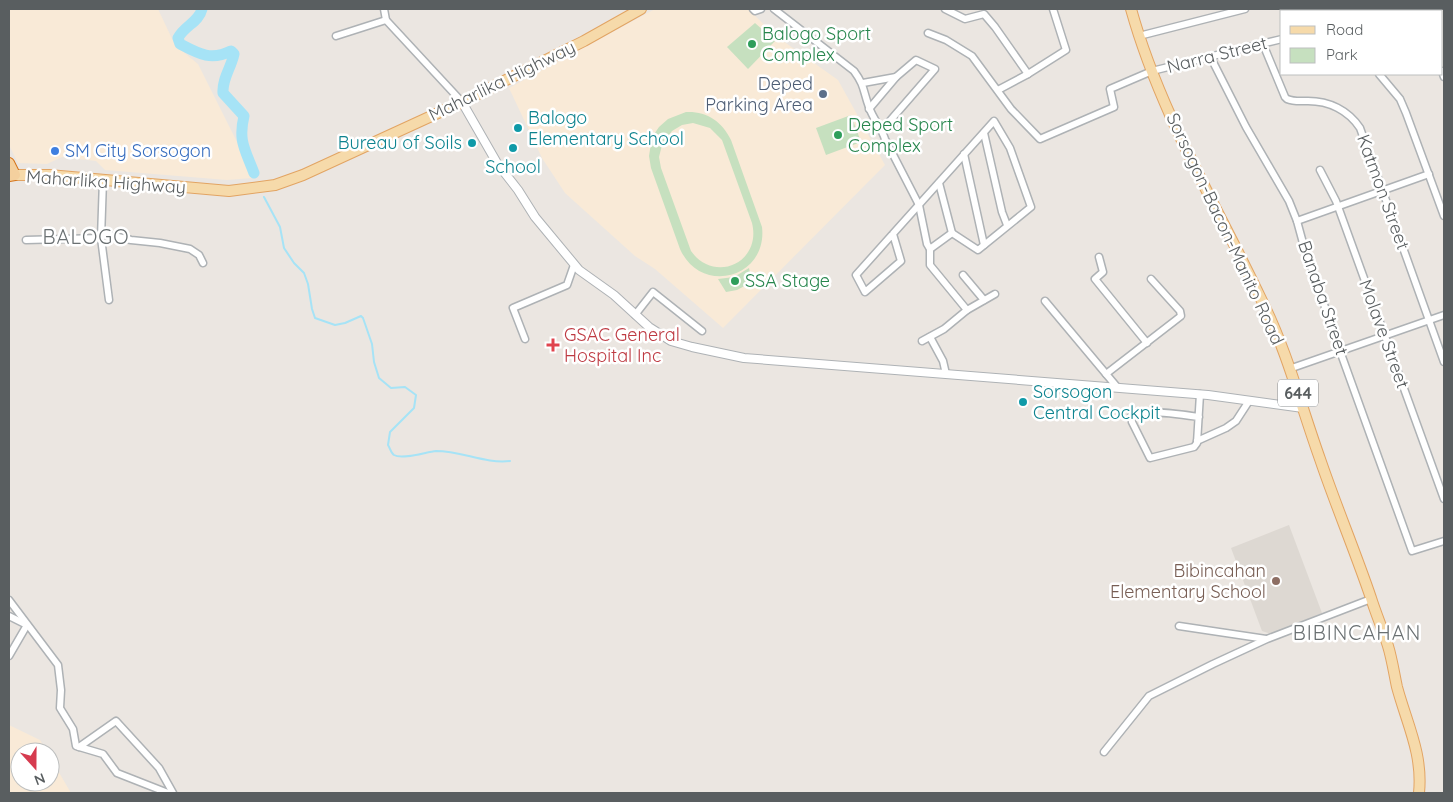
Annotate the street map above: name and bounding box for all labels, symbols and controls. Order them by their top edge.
legend [1280,10,1443,75]
text: Road [1326,20,1363,39]
place label: Balogo Sport Complex [762,22,871,66]
street label: Narra Street [1164,31,1269,78]
street label: Maharlika Highway [425,35,579,126]
marker: Balogo Sport Complex [746,38,758,50]
text: Park [1326,45,1358,64]
place label: Deped Parking Area [705,72,813,116]
marker: Deped Parking Area [817,88,829,100]
place label: Balogo Elementary School [528,106,684,150]
street label: Sorsogon-Bacon-Manito Road [1162,109,1289,348]
place label: Deped Sport Complex [848,113,953,157]
marker: Balogo Elementary School [512,122,524,134]
marker: Deped Sport Complex [832,129,844,141]
place label: Bureau of Soils [338,131,462,154]
street label: Katmon Street [1352,131,1415,253]
marker: Bureau of Soils [466,137,478,149]
place label: SM City Sorsogon [65,139,211,162]
marker: School [507,142,519,154]
marker: SM City Sorsogon [49,145,61,157]
place label: School [485,155,541,178]
street label: Maharlika Highway [25,164,187,199]
district label: BALOGO [43,224,129,249]
street label: Banaba Street [1293,237,1354,358]
place label: SSA Stage [745,269,830,292]
marker: SSA Stage [729,275,741,287]
street label: Molave Street [1354,276,1415,391]
place label: GSAC General Hospital Inc [564,323,680,367]
marker: GSAC General Hospital Inc [546,338,560,352]
road number: 644 [1278,379,1318,406]
place label: Sorsogon Central Cockpit [1033,380,1161,424]
marker: Sorsogon Central Cockpit [1017,396,1029,408]
place label: Bibincahan Elementary School [1110,559,1266,603]
marker: Bibincahan Elementary School [1270,575,1282,587]
district label: BIBINCAHAN [1293,620,1421,645]
north arrow [10,742,60,792]
text: N [32,769,48,789]

